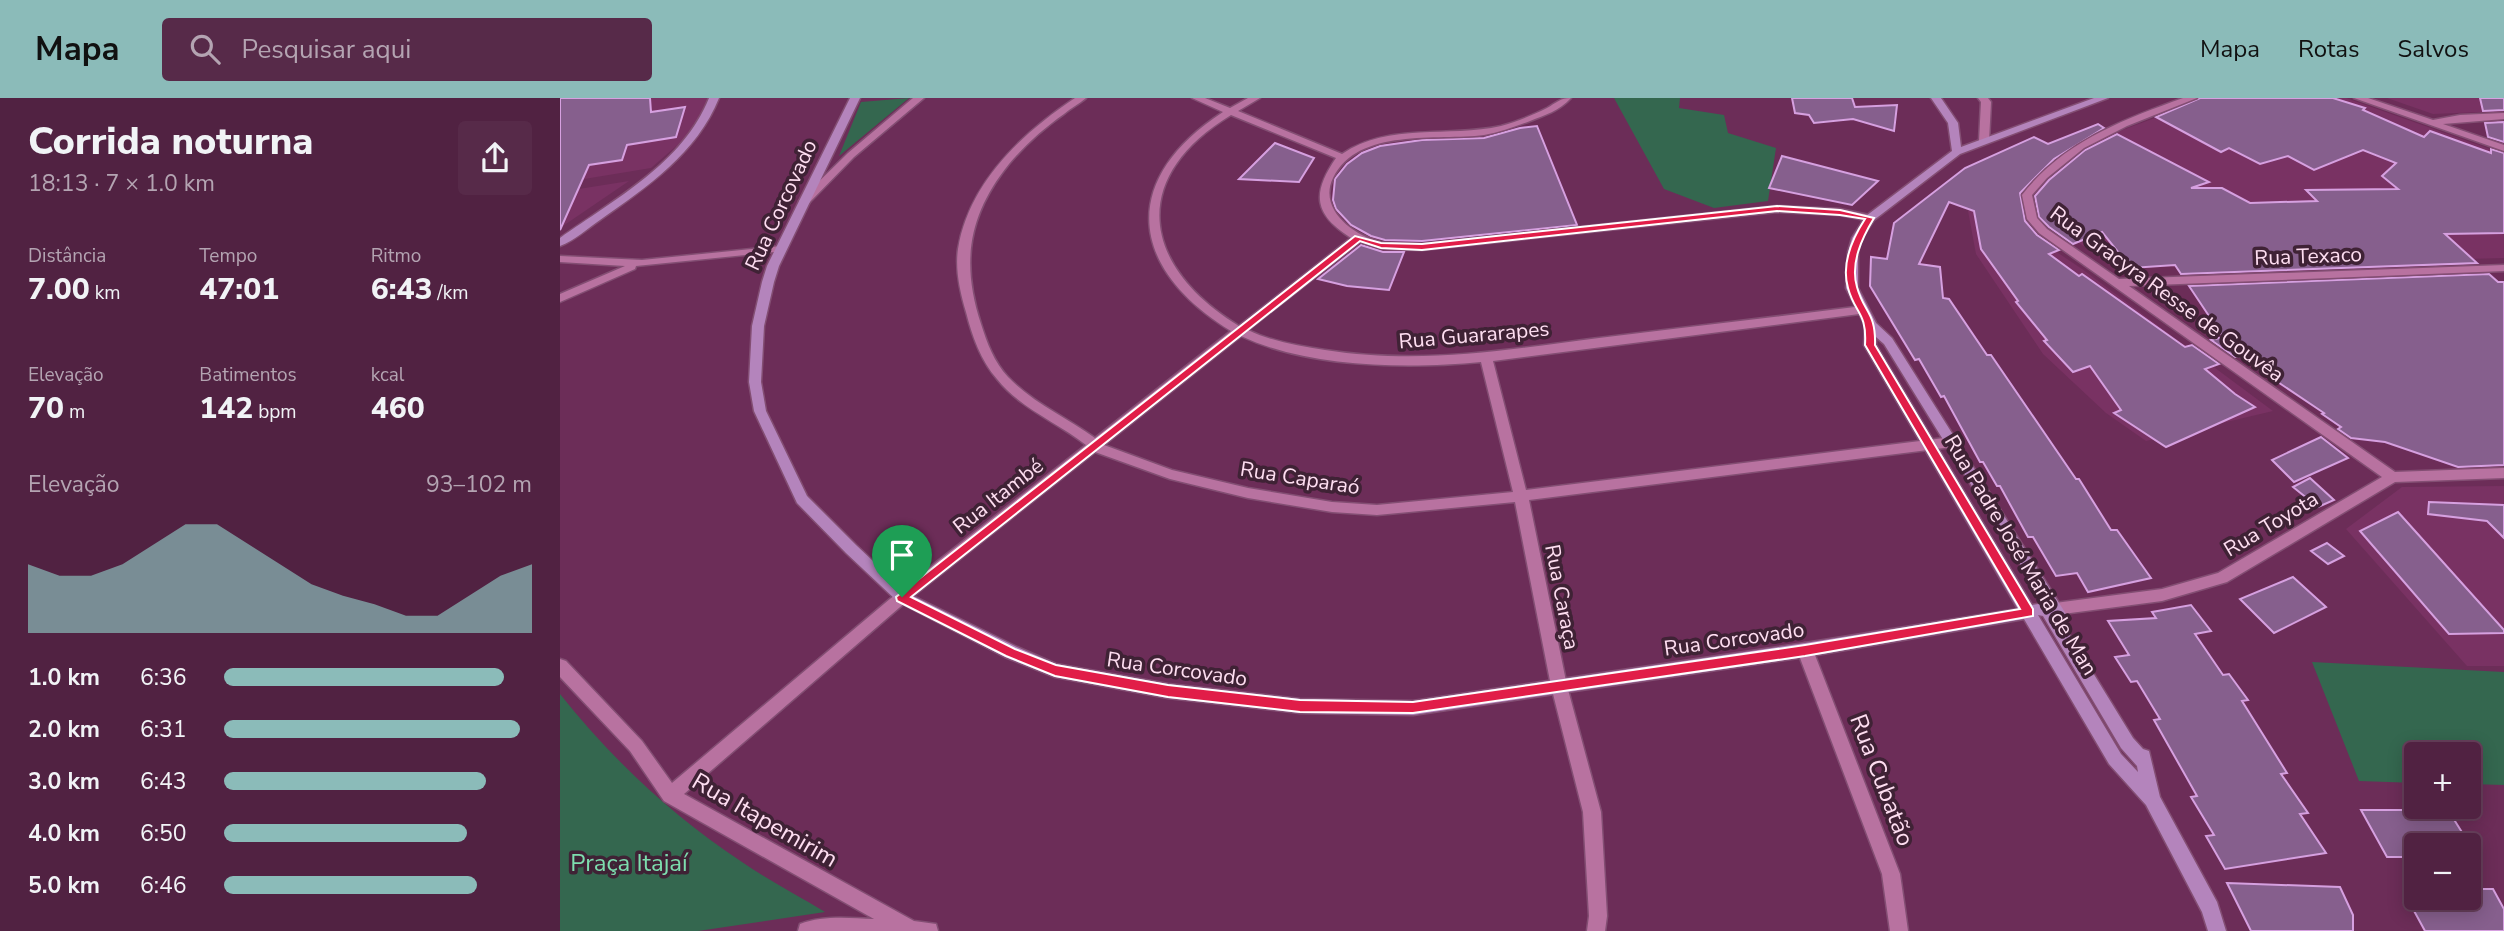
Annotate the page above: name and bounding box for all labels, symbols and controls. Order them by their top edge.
search box [162,18,652,81]
text: Mapa [35,27,120,72]
icon: search [186,30,224,68]
text: Pesquisar aqui [242,32,411,67]
text: Mapa [2200,33,2260,65]
text: Rotas [2298,33,2360,65]
text: Salvos [2398,33,2469,65]
text: Corrida noturna [28,116,313,167]
button: share [458,121,532,195]
street label: Rua Corcovado [738,135,824,275]
text: 18:13 · 7 × 1.0 km [28,168,215,199]
street label: Rua Gracyra Resse de Gouvêa [2044,200,2290,388]
street label: Rua Texaco [2254,240,2362,272]
text: Distância [28,243,106,269]
text: Tempo [199,243,257,269]
text: Ritmo [371,243,421,269]
text: 7.00 [28,269,90,310]
text: 47:01 [199,269,279,310]
text: 6:43 [371,269,432,310]
text: km [90,280,120,306]
text: /km [432,280,468,306]
street label: Rua Guararapes [1398,314,1550,356]
text: Elevação [28,362,104,388]
text: Batimentos [199,362,297,388]
text: kcal [371,362,404,388]
text: 70 [28,388,64,429]
text: 142 [199,388,253,429]
text: 460 [371,388,425,429]
text: m [64,399,85,425]
text: bpm [253,399,297,425]
street label: Rua Padre José Maria de Man [1938,430,2104,680]
street label: Rua Itambé [947,452,1049,540]
street label: Rua Caparaó [1238,455,1362,501]
text: Elevação [28,469,120,500]
text: 93–102 m [426,469,532,500]
street label: Rua Toyota [2219,485,2323,563]
pin [872,525,932,597]
icon: arrive [883,536,921,574]
street label: Rua Caraça [1538,542,1586,652]
street label: Rua Corcovado [1662,615,1806,663]
street label: Rua Corcovado [1105,645,1249,693]
text: 1.0 km [28,662,100,693]
text: 6:36 [140,662,187,693]
street label: Rua Cubatão [1842,709,1922,851]
text: 2.0 km [28,714,100,745]
text: 6:31 [140,714,187,745]
map controls [2404,742,2481,910]
button: + [2404,742,2481,819]
street label: Rua Itapemirim [686,765,844,875]
text: 3.0 km [28,766,100,797]
text: 6:43 [140,766,187,797]
text: 4.0 km [28,818,100,849]
text: 6:50 [140,818,187,849]
button: − [2404,833,2481,910]
park label: Praça Itajaí [570,847,689,879]
text: 5.0 km [28,870,100,901]
text: 6:46 [140,870,187,901]

